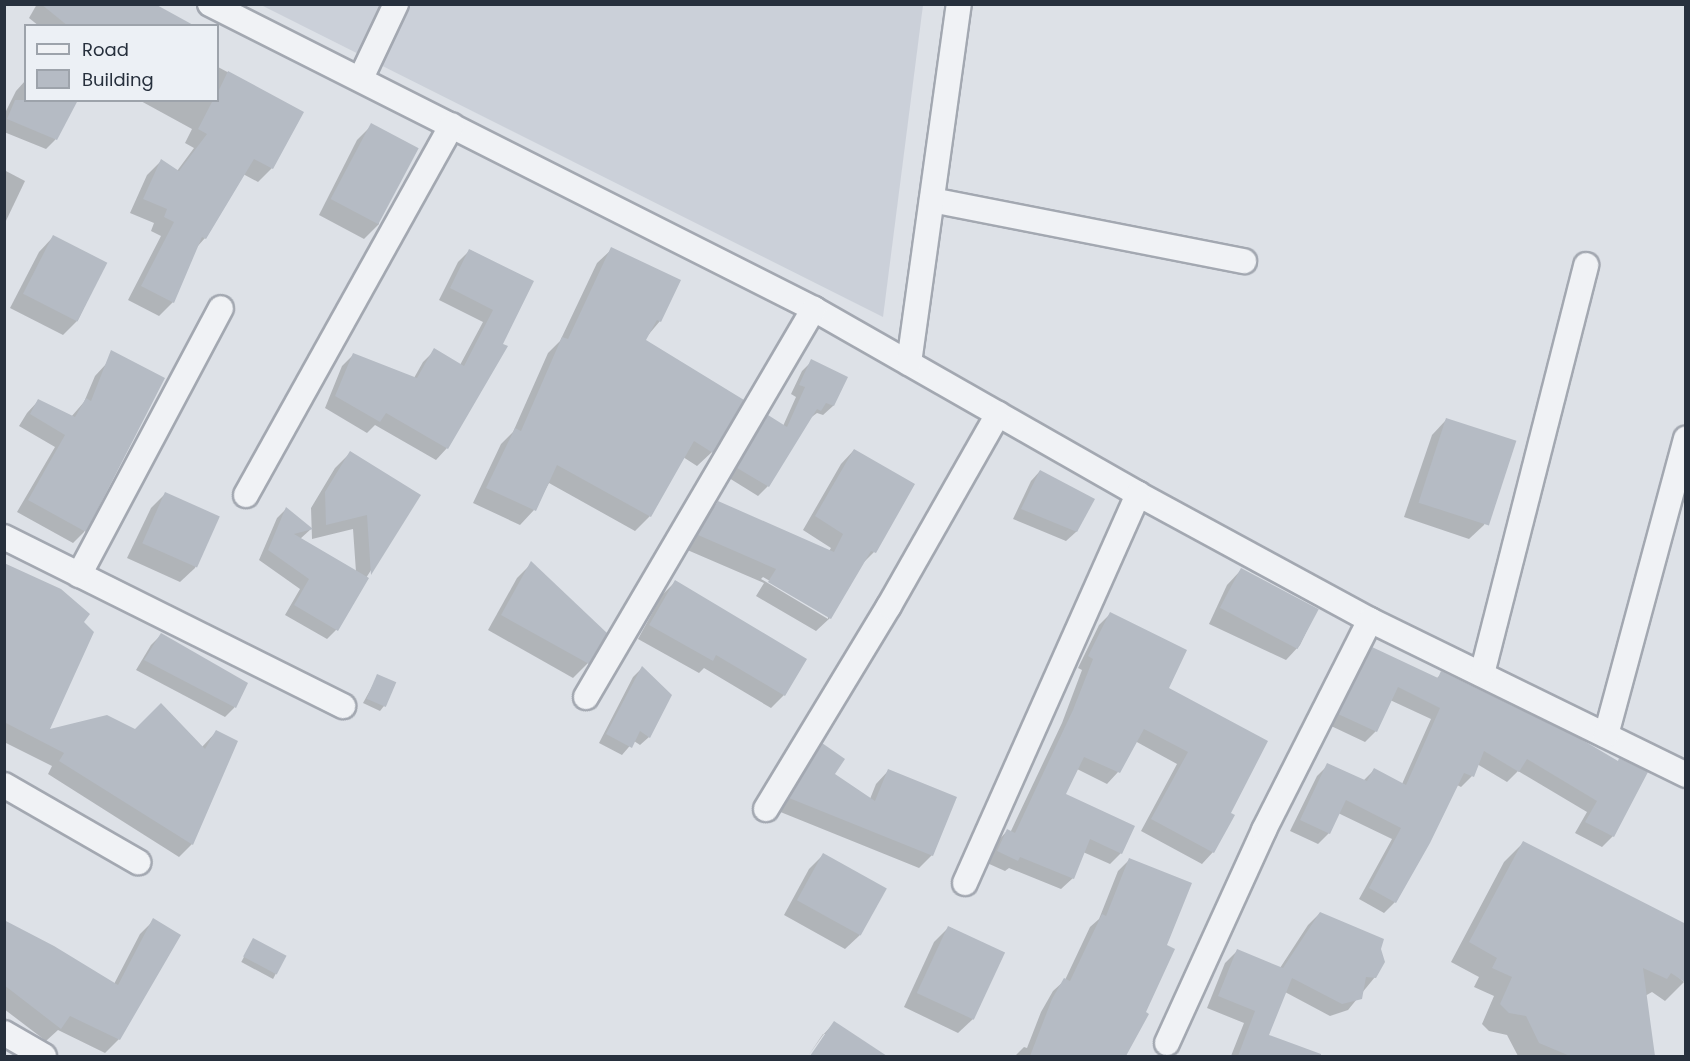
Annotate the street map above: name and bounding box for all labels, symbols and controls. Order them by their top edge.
legend [24,24,219,102]
text: Road [82,37,129,62]
text: Building [82,67,154,92]

